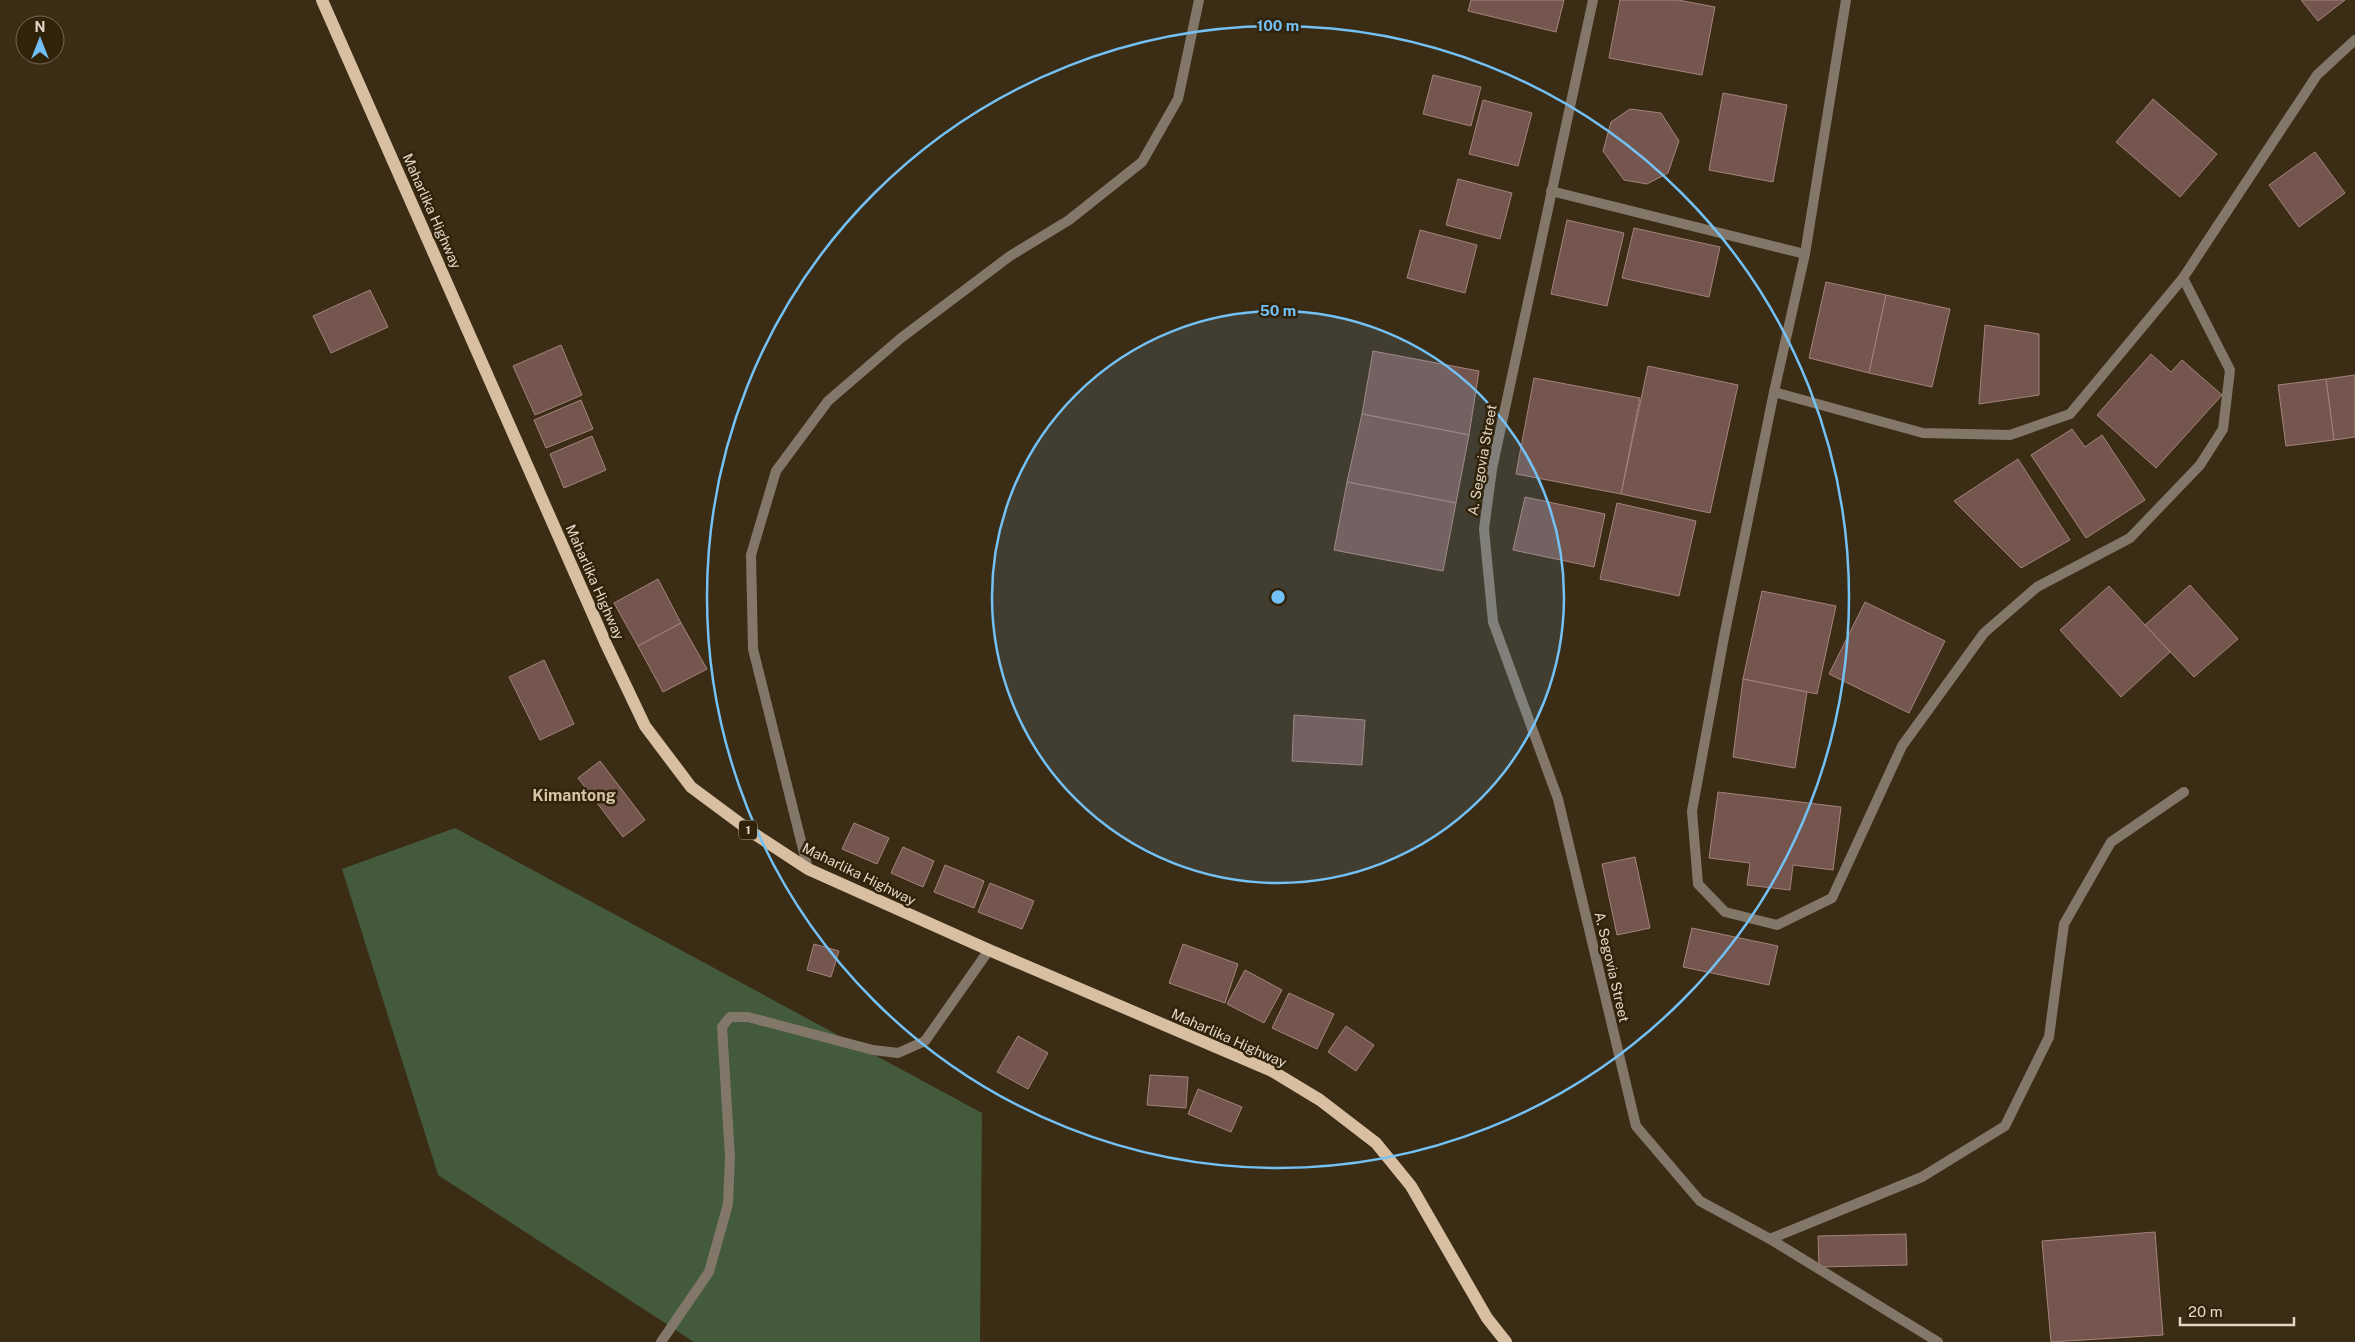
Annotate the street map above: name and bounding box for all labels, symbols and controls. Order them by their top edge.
north arrow [15,15,65,65]
text: 100 m [1257,17,1299,34]
text: N [35,19,45,35]
street label: Maharlika Highway [399,151,465,272]
text: 50 m [1260,302,1296,319]
street label: A. Segovia Street [1464,403,1500,517]
street label: Maharlika Highway [562,522,628,643]
centre of rings [1269,588,1287,606]
district label: Kimantong [532,786,616,805]
road number: 1 [739,820,757,840]
street label: Maharlika Highway [800,840,919,909]
street label: A. Segovia Street [1592,910,1632,1024]
street label: Maharlika Highway [1169,1005,1290,1071]
scale bar [2180,1294,2294,1326]
text: 20 m [2188,1303,2223,1320]

